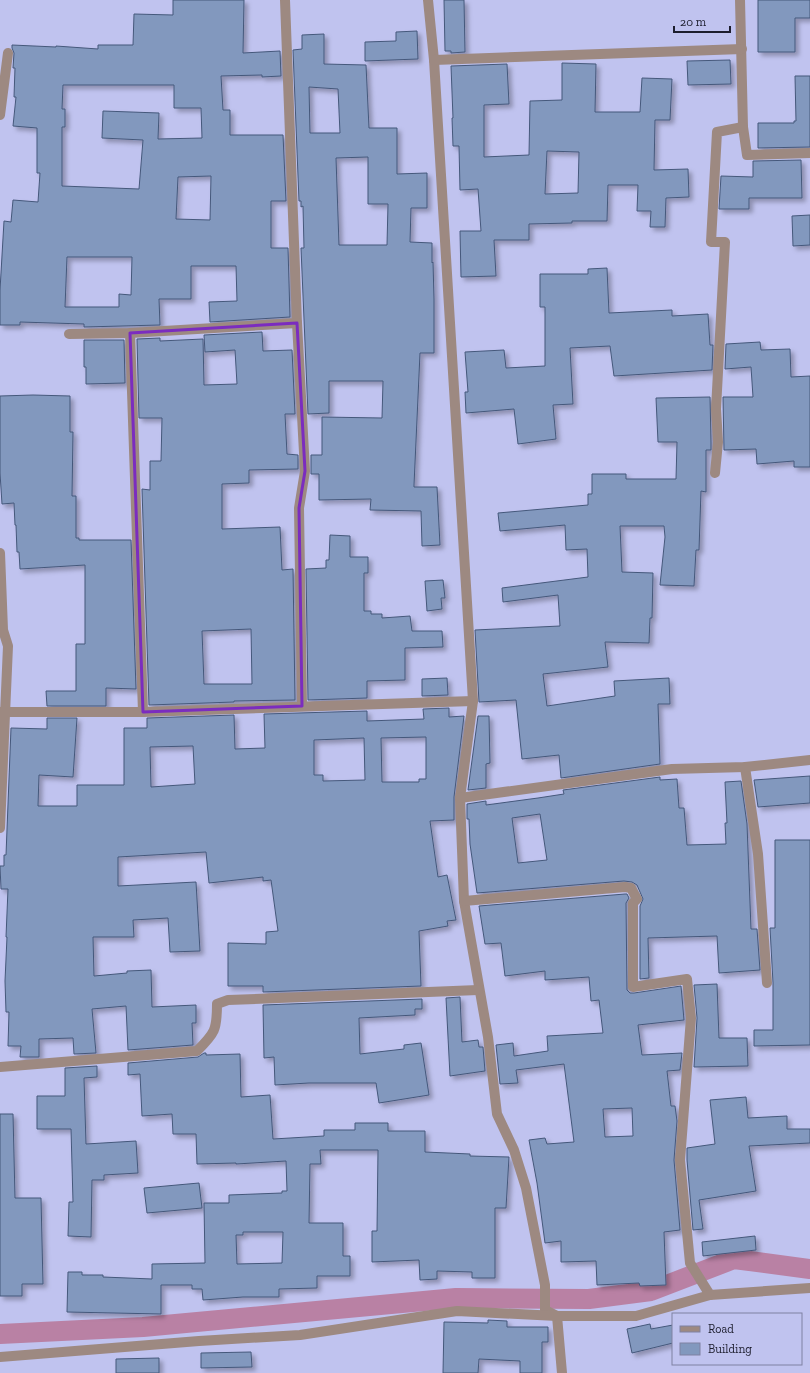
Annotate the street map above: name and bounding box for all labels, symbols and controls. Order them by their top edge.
scale bar [674,8,730,34]
text: 20 m [680,15,707,29]
legend [672,1313,802,1365]
text: Road [708,1322,734,1336]
text: Building [708,1342,752,1356]

